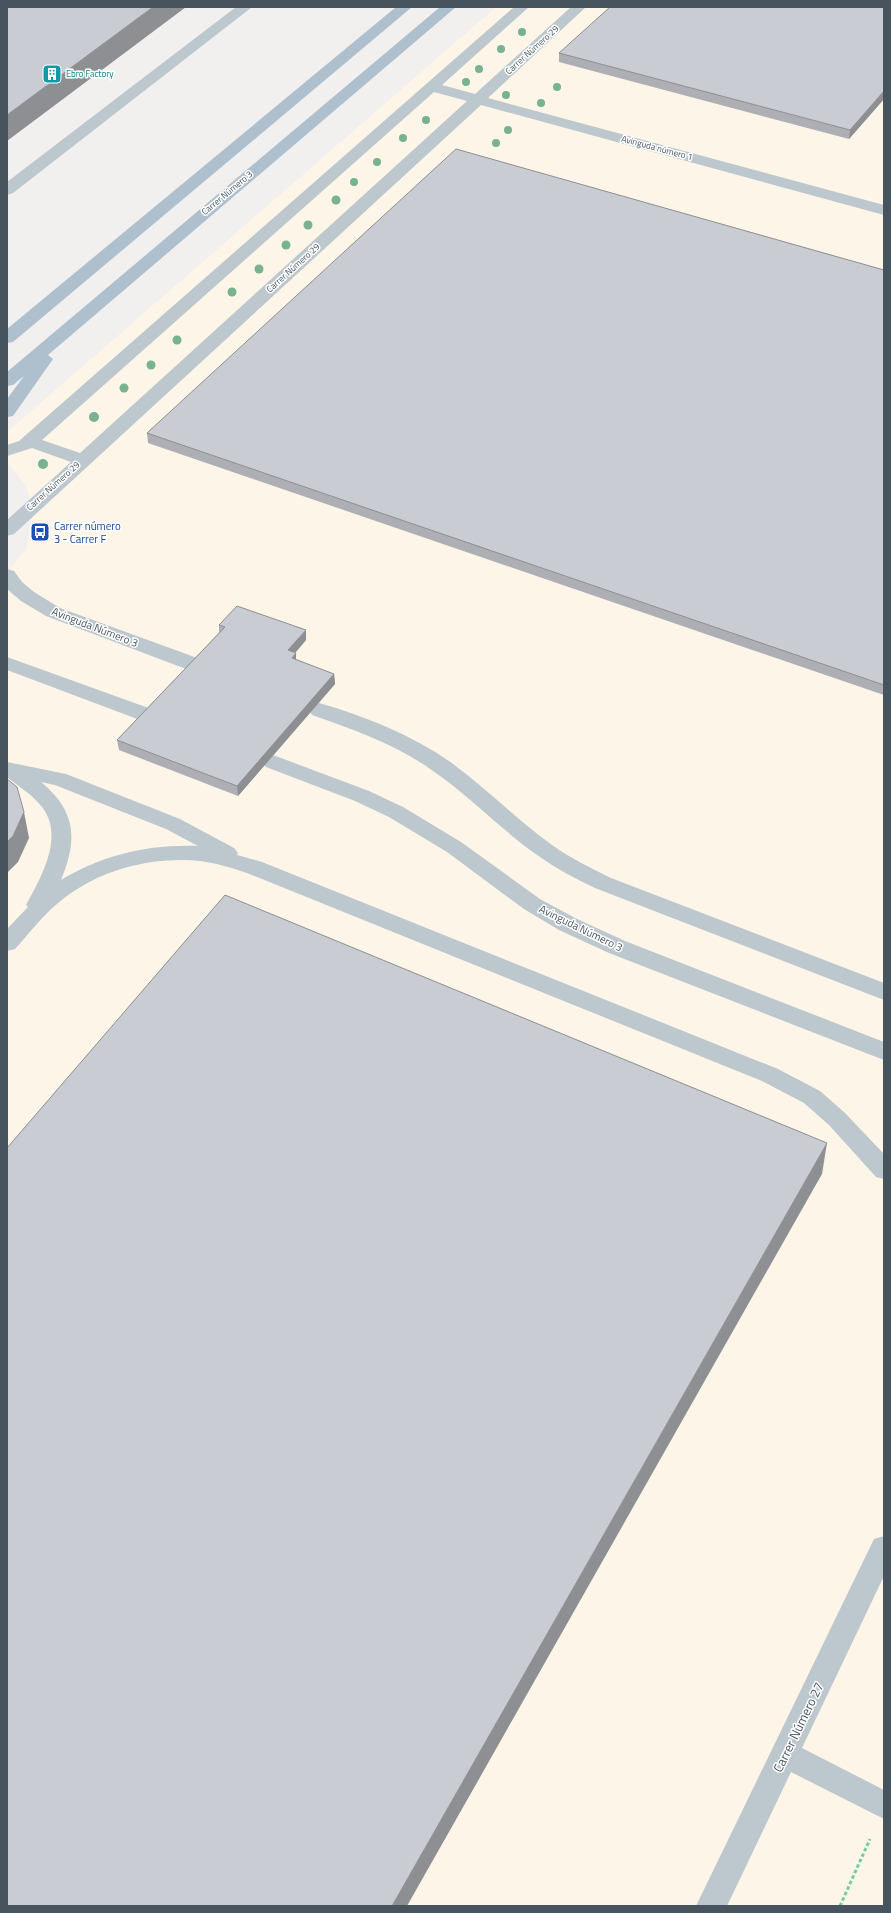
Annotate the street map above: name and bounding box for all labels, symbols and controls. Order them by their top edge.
street label: Carrer Número 29 [502,22,561,77]
building icon: Ebro Factory [41,63,63,85]
place label: Ebro Factory [66,67,114,80]
street label: Avinguda número 1 [620,132,694,163]
street label: Carrer Número 3 [198,167,255,218]
street label: Carrer Número 29 [263,240,322,295]
street label: Carrer Número 29 [23,458,82,513]
place label: Carrer número 3 - Carrer F [54,518,121,547]
bus stop icon: Carrer número 3 - Carrer F [29,521,51,543]
street label: Avinguda Número 3 [50,603,140,651]
street label: Avinguda Número 3 [536,901,626,955]
street label: Carrer Número 27 [767,1679,829,1775]

